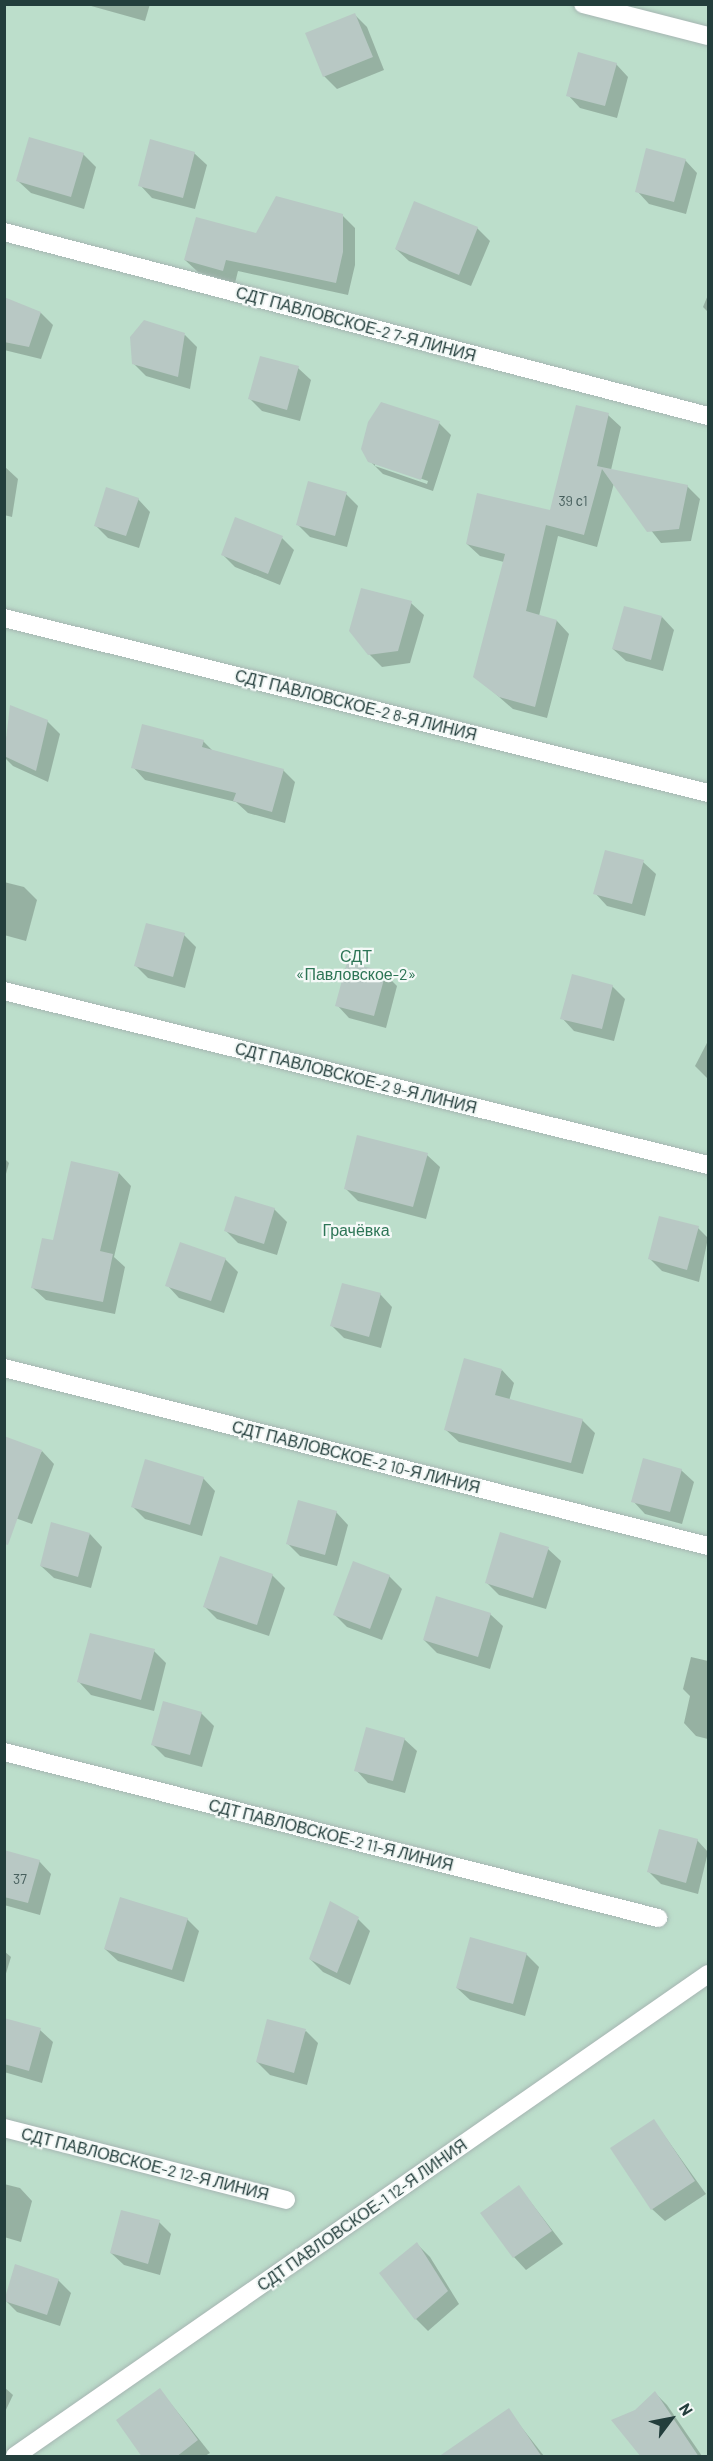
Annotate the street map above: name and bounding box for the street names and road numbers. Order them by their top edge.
street label: СДТ ПАВЛОВСКОЕ-2 7-Я ЛИНИЯ [234,283,478,365]
street label: СДТ ПАВЛОВСКОЕ-2 8-Я ЛИНИЯ [233,666,479,744]
street label: СДТ ПАВЛОВСКОЕ-2 9-Я ЛИНИЯ [233,1039,479,1117]
street label: СДТ ПАВЛОВСКОЕ-2 10-Я ЛИНИЯ [230,1417,482,1497]
street label: СДТ ПАВЛОВСКОЕ-2 11-Я ЛИНИЯ [207,1795,455,1875]
street label: СДТ ПАВЛОВСКОЕ-2 12-Я ЛИНИЯ [19,2124,271,2204]
street label: СДТ ПАВЛОВСКОЕ-1 12-Я ЛИНИЯ [253,2135,471,2295]

